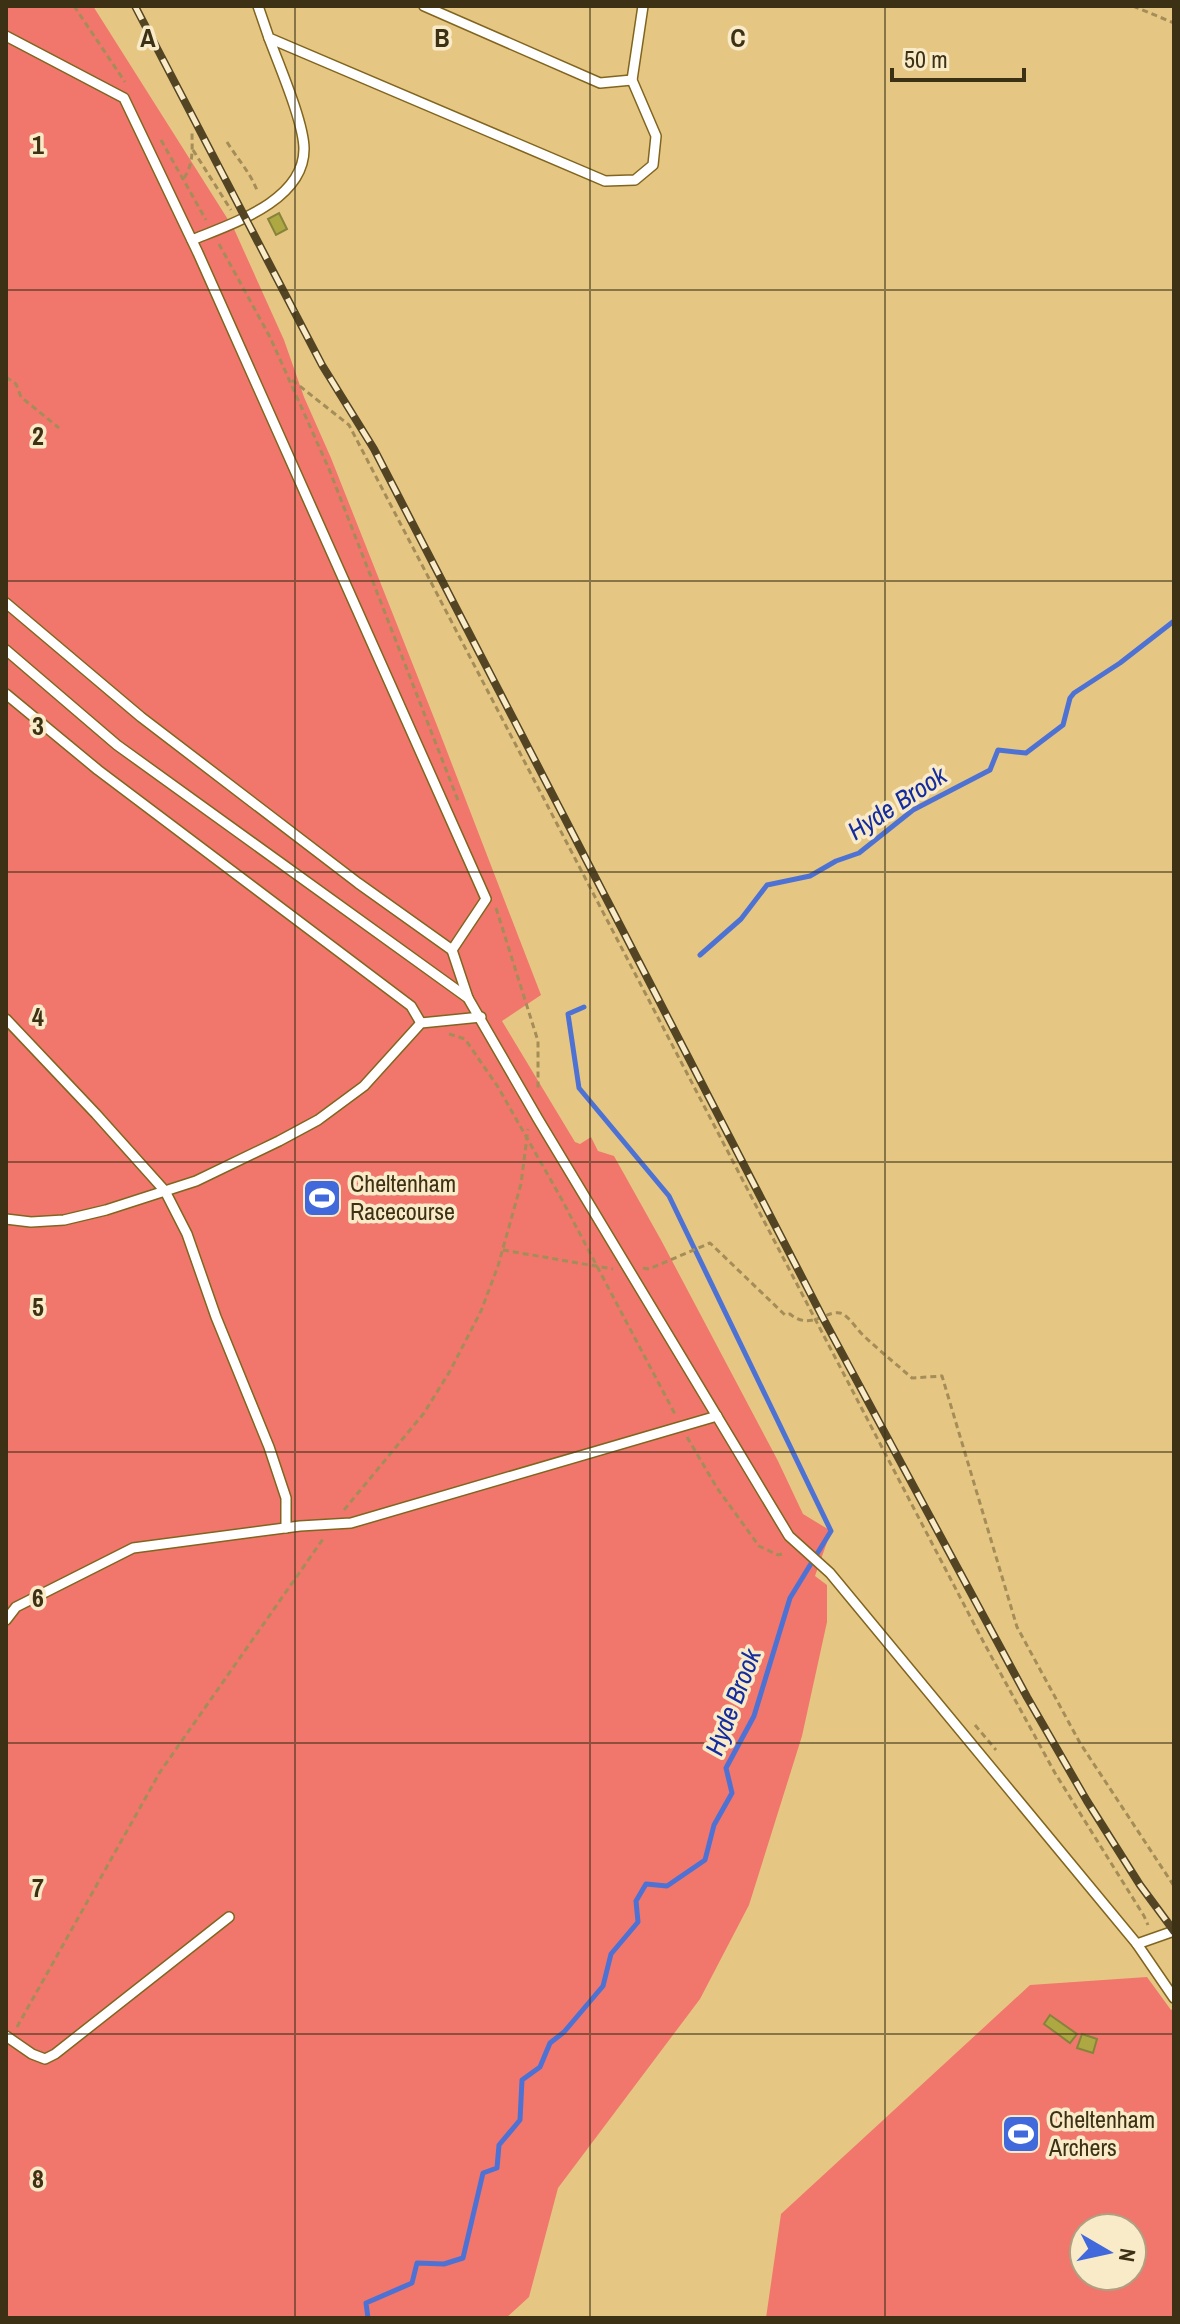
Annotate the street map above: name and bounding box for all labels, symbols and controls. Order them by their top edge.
text: A [140,20,156,55]
text: B [434,20,450,55]
text: C [730,20,746,55]
scale bar [892,32,1024,82]
text: 50 m [904,43,948,75]
text: 1 [32,127,44,162]
text: 2 [32,418,44,453]
text: 3 [32,708,44,743]
water label: Hyde Brook [840,757,954,848]
text: 4 [32,999,44,1034]
place label: Cheltenham Racecourse [350,1167,456,1227]
sports icon: Cheltenham Racecourse [301,1177,343,1219]
text: 5 [32,1289,44,1324]
text: 6 [32,1580,44,1615]
water label: Hyde Brook [696,1642,769,1760]
text: 7 [32,1870,44,1905]
place label: Cheltenham Archers [1048,2103,1155,2163]
sports icon: Cheltenham Archers [1000,2113,1042,2155]
text: 8 [32,2161,44,2196]
north arrow [1068,2212,1148,2292]
text: N [1112,2246,1144,2264]

